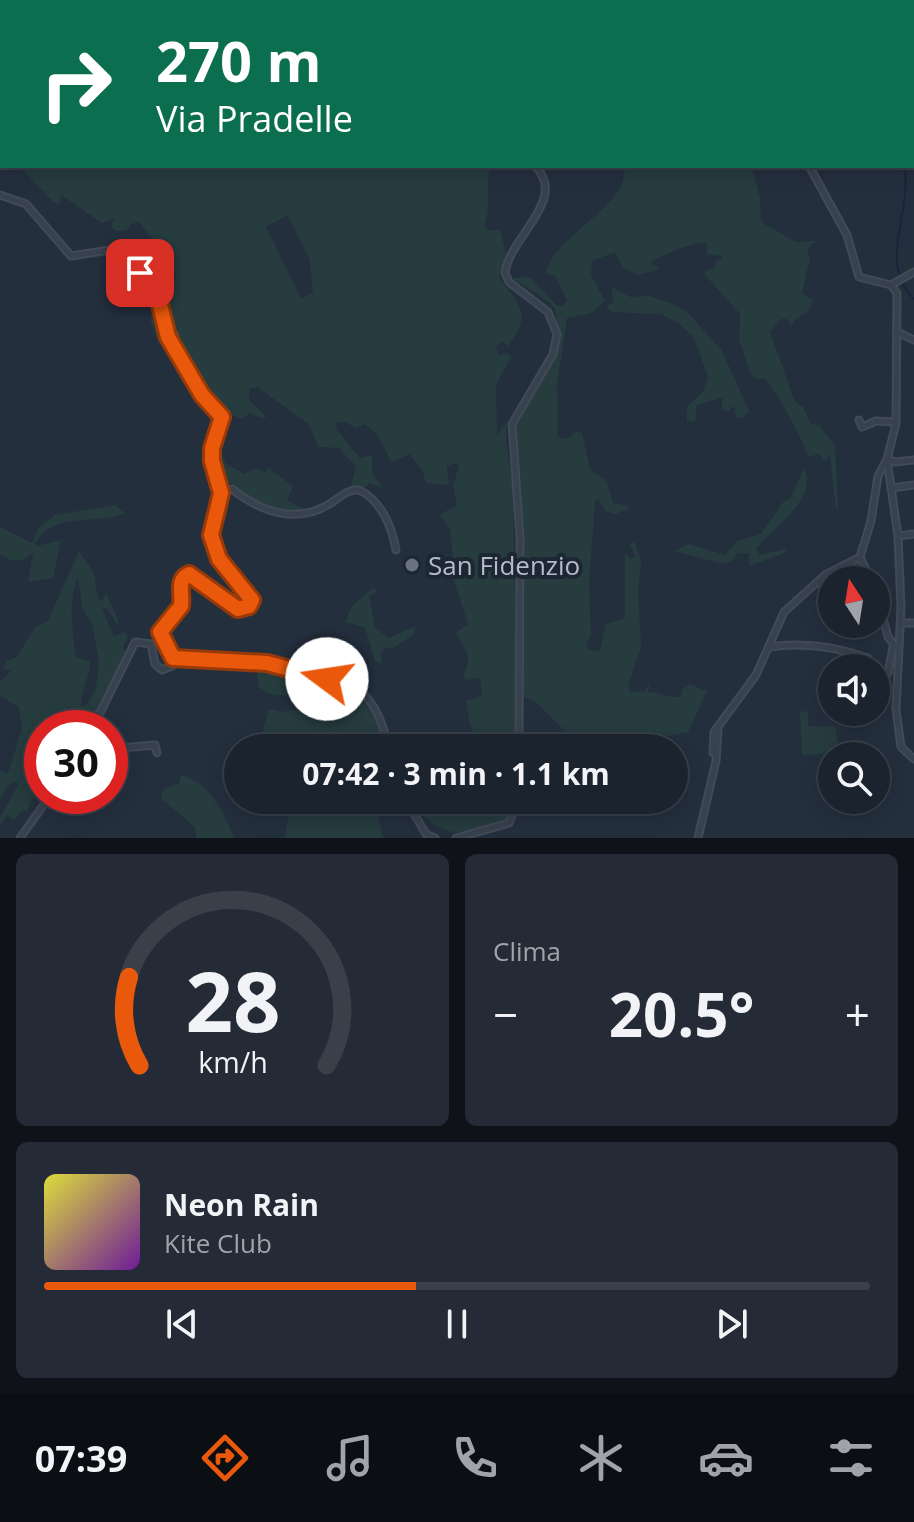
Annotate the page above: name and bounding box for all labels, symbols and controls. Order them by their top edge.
text: 270 m [156,22,322,98]
icon: right [24,32,128,136]
text: Via Pradelle [156,94,353,143]
pin [106,239,174,307]
icon: arrive [118,251,162,295]
place label: San Fidenzio [428,547,580,583]
marker: San Fidenzio [403,556,421,574]
north arrow [818,566,890,638]
map controls [818,566,890,814]
position arrow [285,637,369,721]
button: sound [818,654,890,726]
speed limit sign: 30 [24,710,128,814]
button: search [818,742,890,814]
text: 07:42 · 3 min · 1.1 km [302,753,610,794]
text: Clima [493,933,561,969]
text: 28 [185,943,280,1056]
text: 20.5° [609,973,754,1055]
text: − [493,984,518,1044]
text: + [845,984,870,1044]
text: km/h [198,1042,267,1081]
text: Neon Rain [164,1184,319,1225]
text: Kite Club [164,1225,272,1261]
icon: previous [160,1302,204,1346]
icon: pause [435,1302,479,1346]
icon: next [710,1302,754,1346]
icon: directions [197,1430,253,1486]
icon: music [322,1430,378,1486]
icon: phone [447,1430,503,1486]
icon: climate [573,1430,629,1486]
icon: car [698,1430,754,1486]
icon: filters [823,1430,879,1486]
text: 07:39 [35,1434,127,1483]

